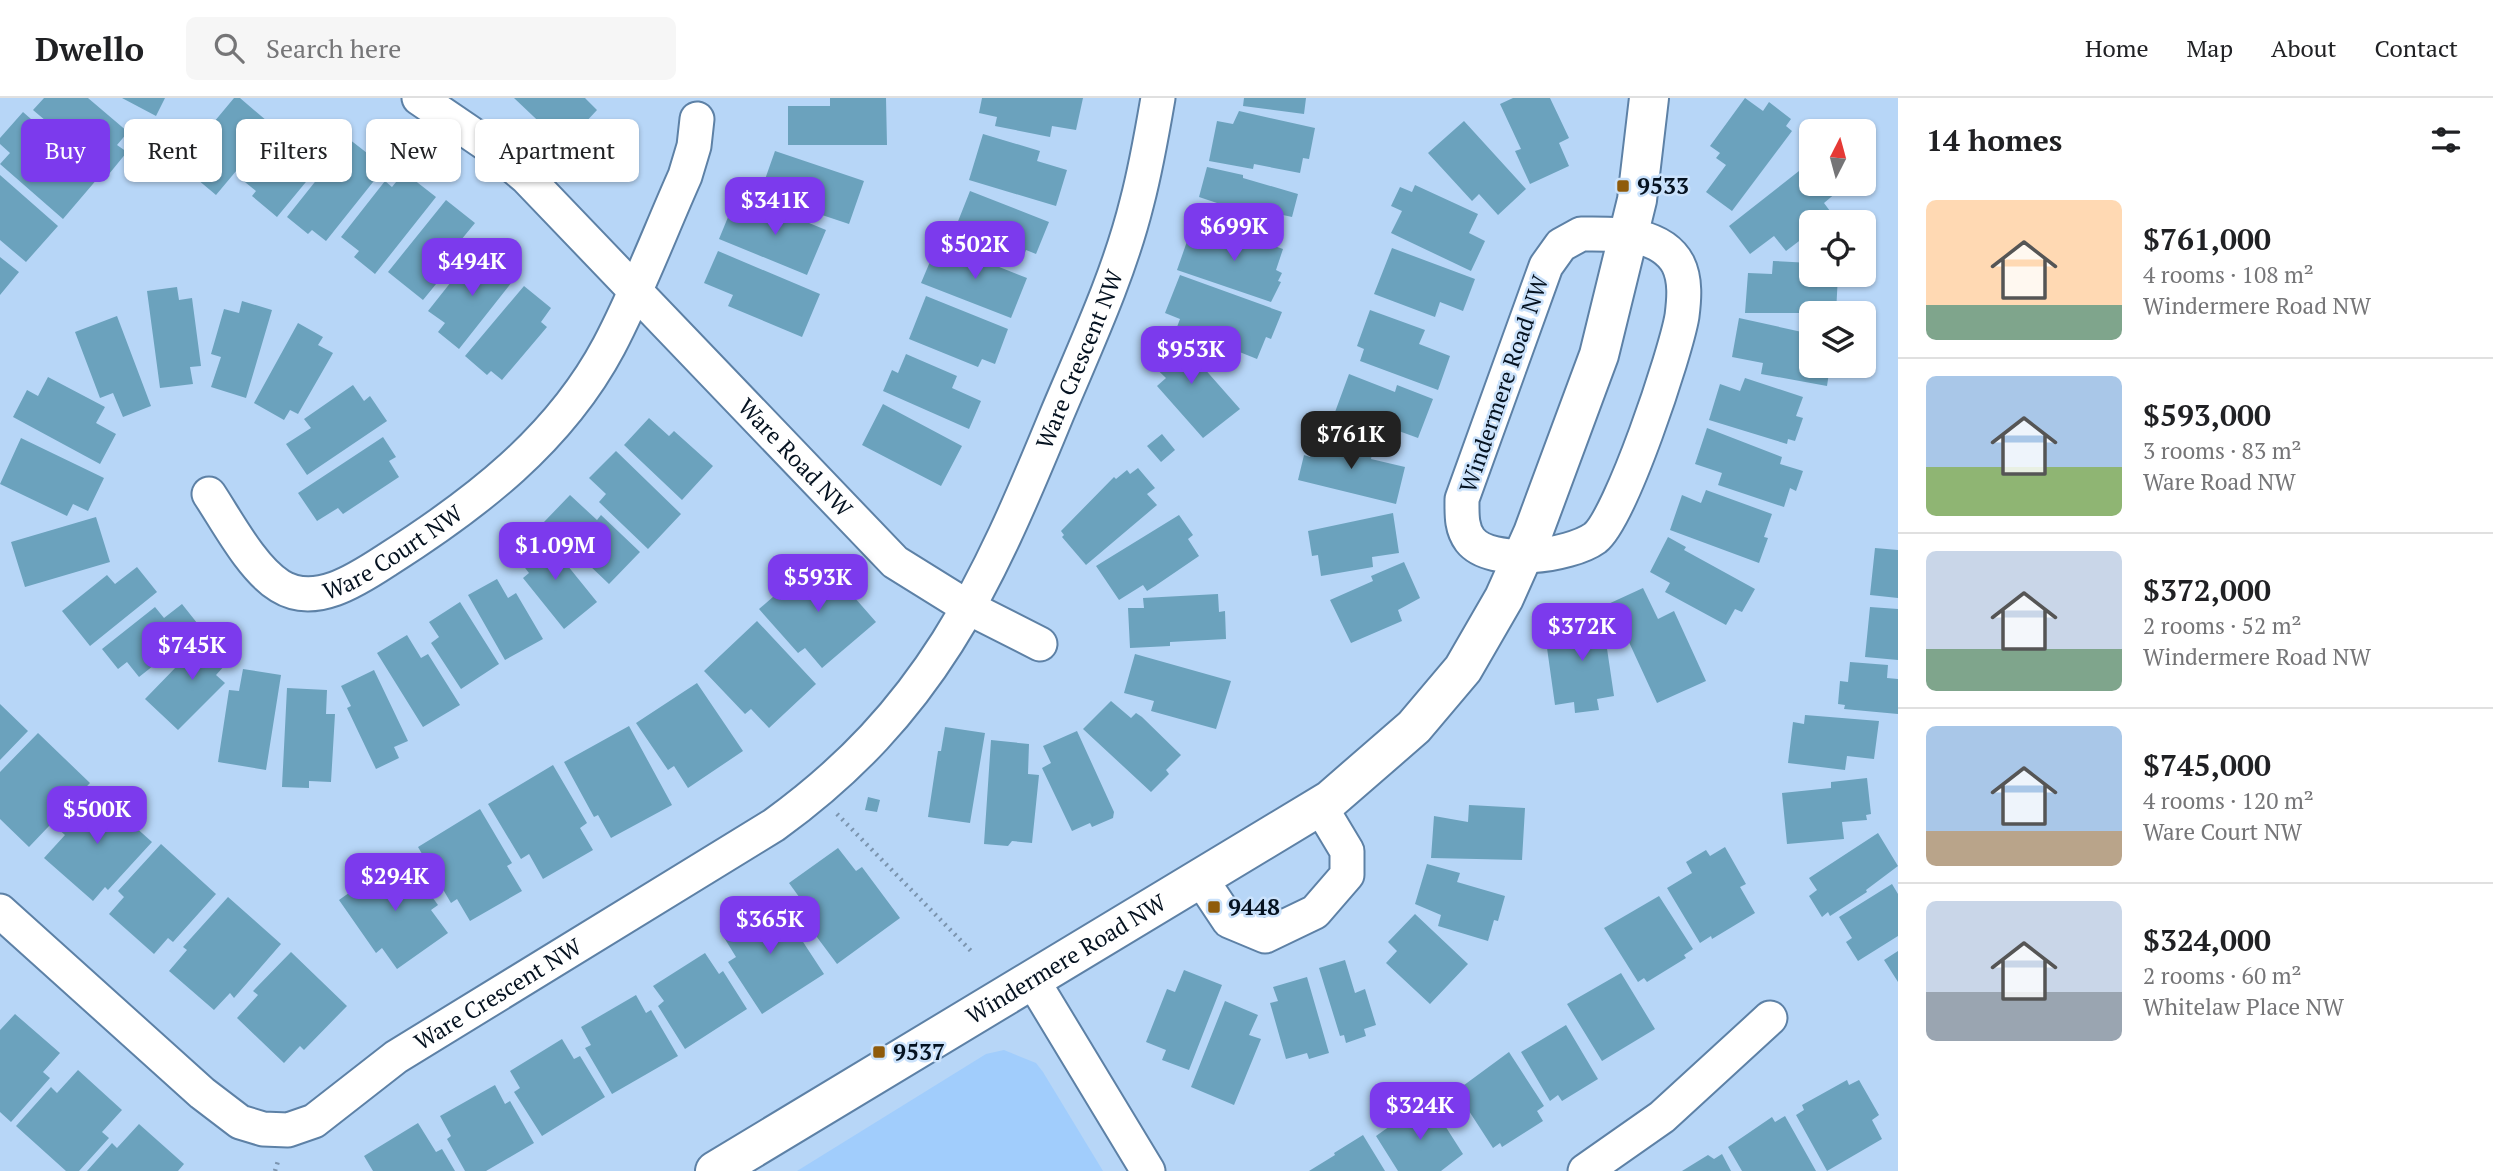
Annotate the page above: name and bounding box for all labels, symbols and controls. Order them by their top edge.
search box [186,17,676,80]
text: Dwello [35,27,144,70]
icon: search [210,29,248,67]
text: Search here [266,31,401,65]
text: Home [2085,32,2149,64]
text: Map [2187,32,2233,64]
text: About [2271,32,2337,64]
text: Contact [2375,32,2458,64]
chip: Buy [21,119,110,182]
chip: Rent [124,119,222,182]
chip: Filters [236,119,352,182]
chip: New [366,119,461,182]
chip: Apartment [475,119,639,182]
north arrow [1799,119,1876,196]
map controls [1799,119,1876,378]
text: 14 homes [1926,120,2062,160]
icon: filters [2427,121,2465,159]
place label: 9533 [1637,170,1689,201]
pin: $341K [726,178,824,237]
marker: 9533 [1615,178,1631,194]
text: $341K [741,184,809,215]
pin: $699K [1185,204,1283,263]
text: $699K [1200,210,1268,241]
button: locate [1799,210,1876,287]
text: $761,000 [2143,219,2271,259]
pin: $502K [926,222,1024,281]
text: $502K [941,228,1009,259]
icon: home [1982,228,2066,312]
pin: $494K [423,238,521,298]
text: $494K [438,245,506,276]
text: 4 rooms · 108 m² [2143,259,2314,290]
street label: Ware Crescent NW [1028,265,1130,453]
street label: Windermere Road NW [1452,271,1555,497]
text: Windermere Road NW [2143,290,2371,321]
button: layers [1799,301,1876,378]
pin: $953K [1142,327,1240,386]
text: $953K [1157,333,1225,364]
street label: Ware Road NW [731,391,860,524]
text: $593,000 [2143,395,2271,435]
icon: home [1982,404,2066,488]
pin: $761K [1302,412,1400,471]
text: $761K [1317,418,1385,449]
text: 3 rooms · 83 m² [2143,435,2302,466]
text: Ware Road NW [2143,466,2296,497]
street label: Ware Court NW [319,497,469,607]
pin: $1.09M [498,522,612,582]
text: $1.09M [515,529,595,560]
pin: $593K [769,554,867,614]
text: $593K [784,561,852,592]
text: $372,000 [2143,570,2271,610]
icon: home [1982,579,2066,663]
pin: $372K [1533,603,1631,663]
text: $372K [1548,610,1616,641]
text: 2 rooms · 52 m² [2143,610,2302,641]
pin: $745K [143,622,241,682]
text: $745K [158,629,226,660]
text: Windermere Road NW [2143,641,2371,672]
text: $745,000 [2143,745,2271,785]
icon: home [1982,754,2066,838]
text: 4 rooms · 120 m² [2143,785,2314,816]
pin: $500K [48,786,146,846]
text: $500K [63,793,131,824]
text: Ware Court NW [2143,816,2302,847]
pin: $294K [346,854,444,913]
text: $294K [361,860,429,891]
street label: Windermere Road NW [960,886,1172,1031]
place label: 9448 [1228,891,1280,922]
pin: $365K [721,896,819,956]
marker: 9448 [1206,899,1222,915]
text: $365K [736,903,804,934]
text: $324,000 [2143,920,2271,960]
icon: home [1982,929,2066,1013]
street label: Ware Crescent NW [408,931,588,1057]
text: 2 rooms · 60 m² [2143,960,2302,991]
text: Whitelaw Place NW [2143,991,2344,1022]
place label: 9537 [893,1036,945,1067]
marker: 9537 [871,1044,887,1060]
pin: $324K [1371,1082,1469,1142]
text: $324K [1386,1089,1454,1120]

